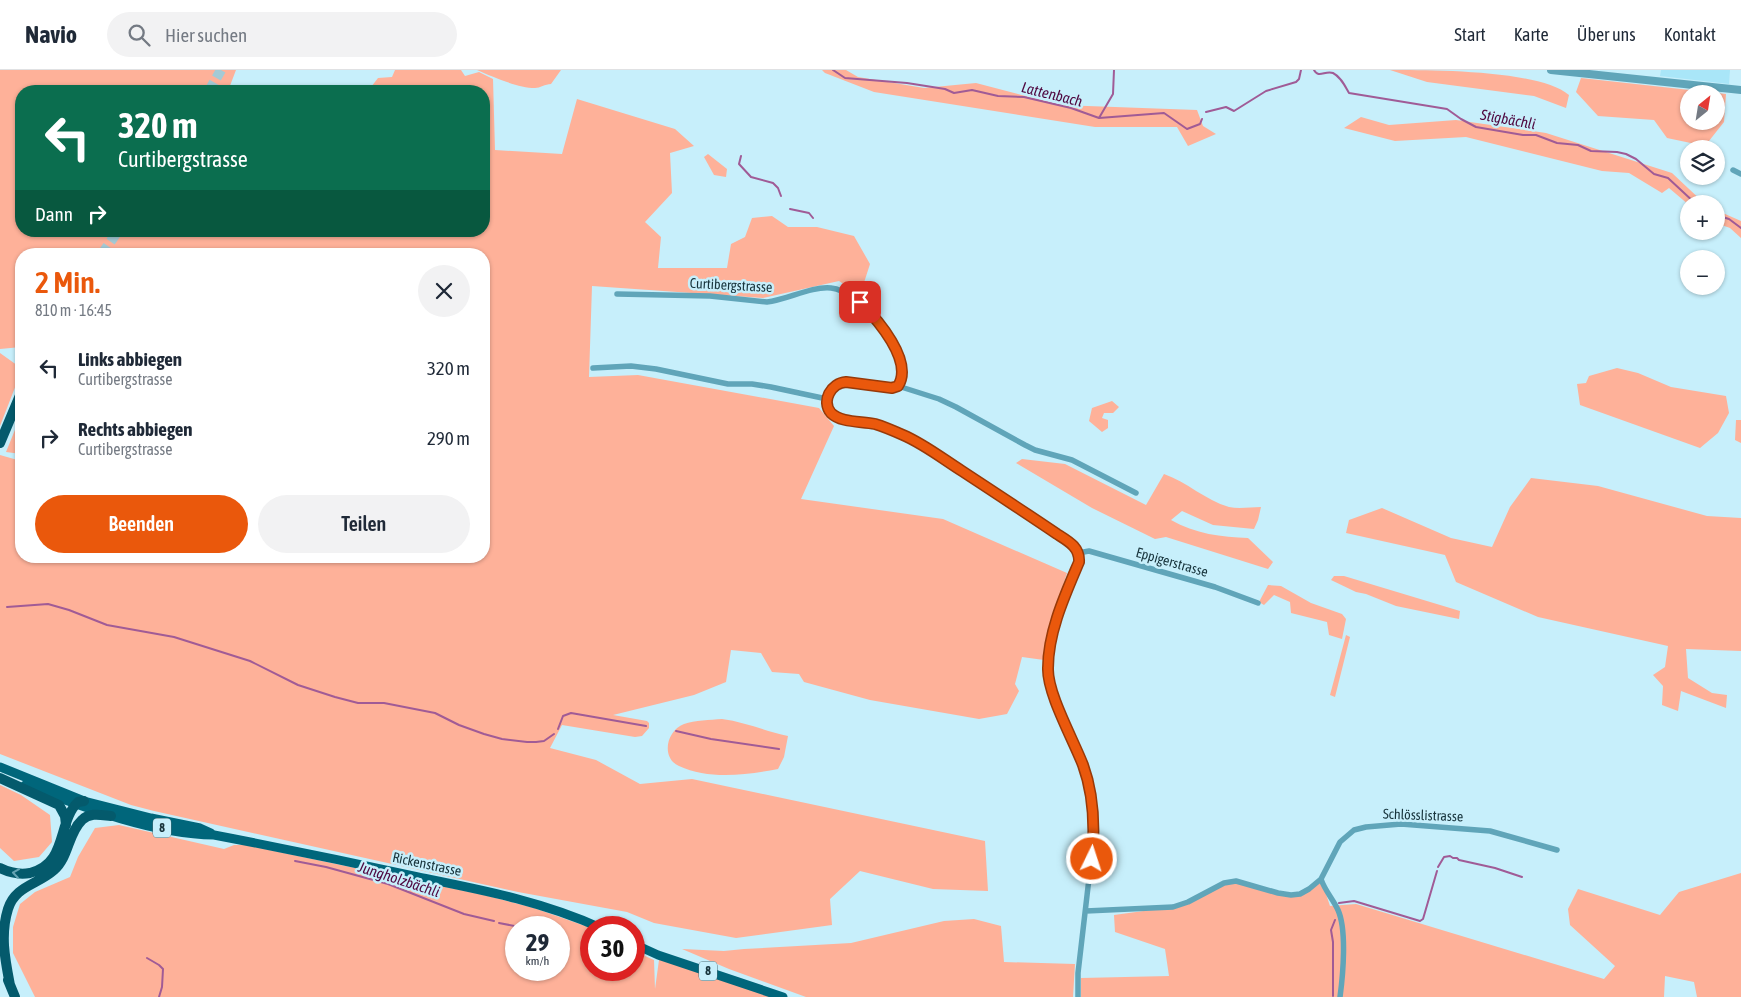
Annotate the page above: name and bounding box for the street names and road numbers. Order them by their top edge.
street label: Curtibergstrasse [689,275,773,295]
street label: Eppigerstrasse [1134,544,1210,580]
street label: Schlösslistrasse [1383,806,1463,824]
road number: 8 [153,818,171,838]
street label: Rickenstrasse [391,849,463,879]
road number: 8 [699,961,717,980]

